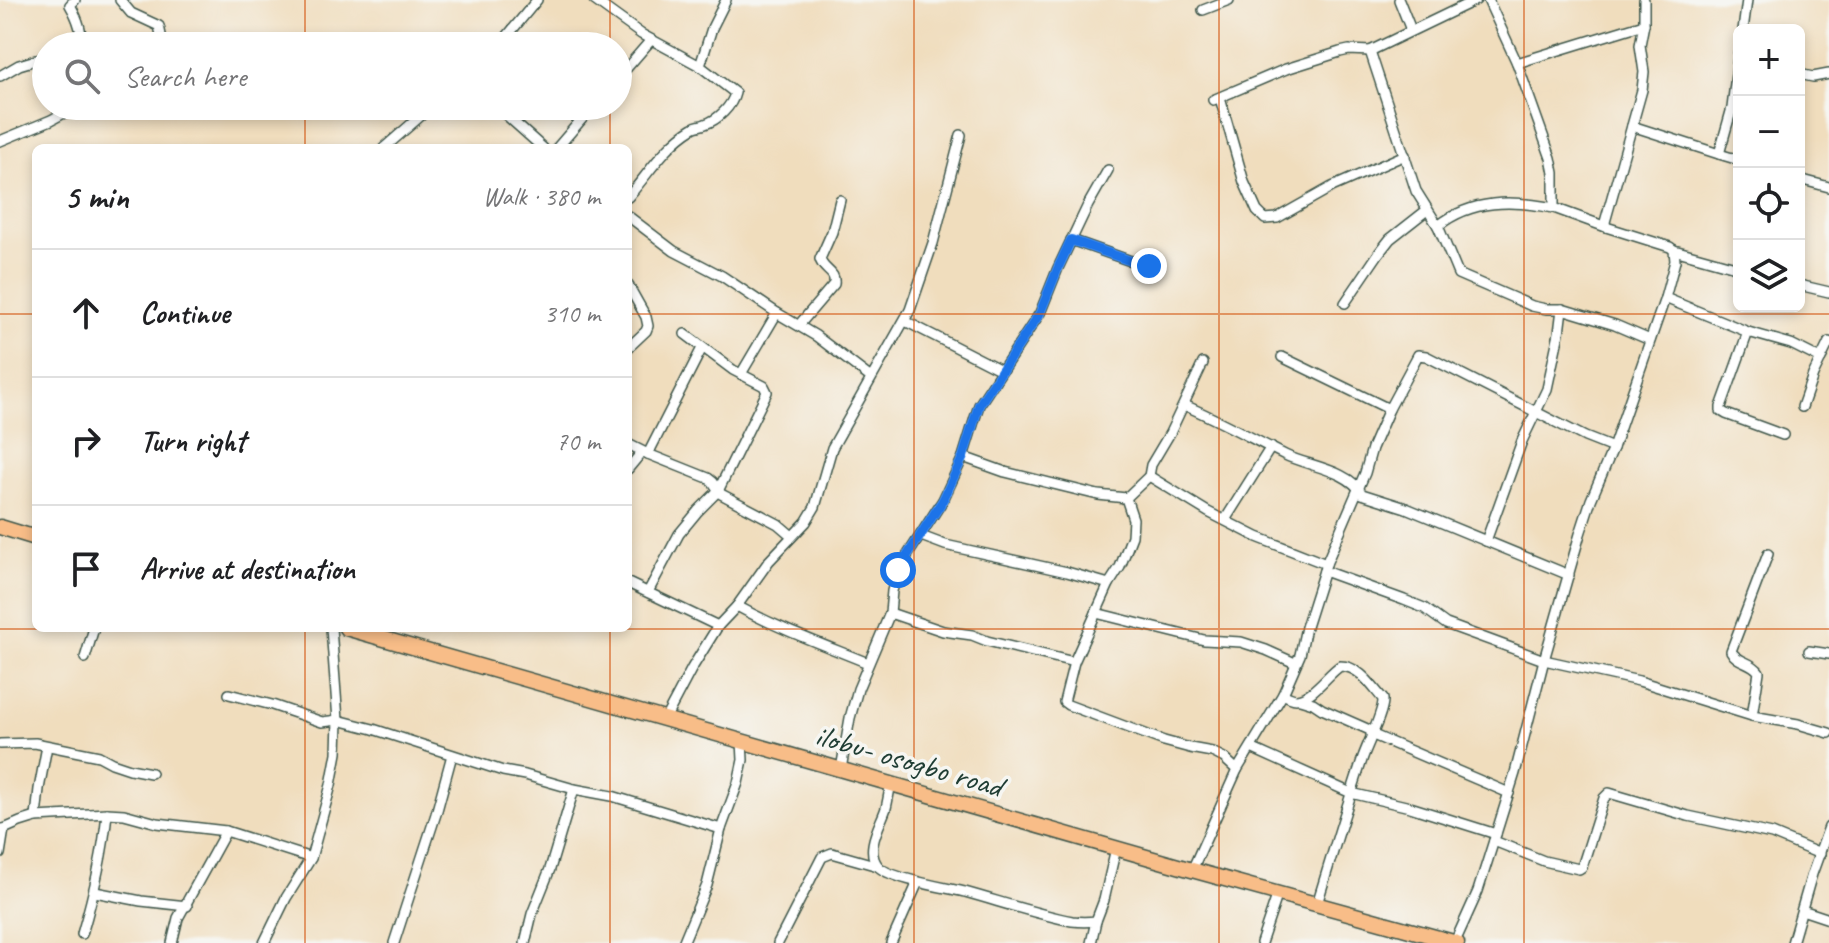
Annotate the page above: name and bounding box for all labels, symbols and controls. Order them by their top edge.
map controls [1733,24,1805,312]
button: + [1733,24,1805,96]
search box [32,32,632,120]
icon: search [60,54,104,98]
text: Search here [124,57,246,95]
button: − [1733,96,1805,168]
button: locate [1733,168,1805,240]
text: 5 min [64,175,129,218]
text: Walk · 380 m [483,180,600,213]
button: layers [1733,240,1805,312]
route end [1131,248,1167,284]
icon: ahead [64,291,108,335]
text: Continue [140,294,230,332]
text: 310 m [544,297,600,330]
icon: right [64,419,108,463]
text: Turn right [140,422,245,460]
text: 70 m [556,425,600,458]
icon: arrive [64,547,108,591]
text: Arrive at destination [140,550,355,588]
route start [880,552,916,588]
street label: ilobu- osogbo road [811,714,1012,808]

